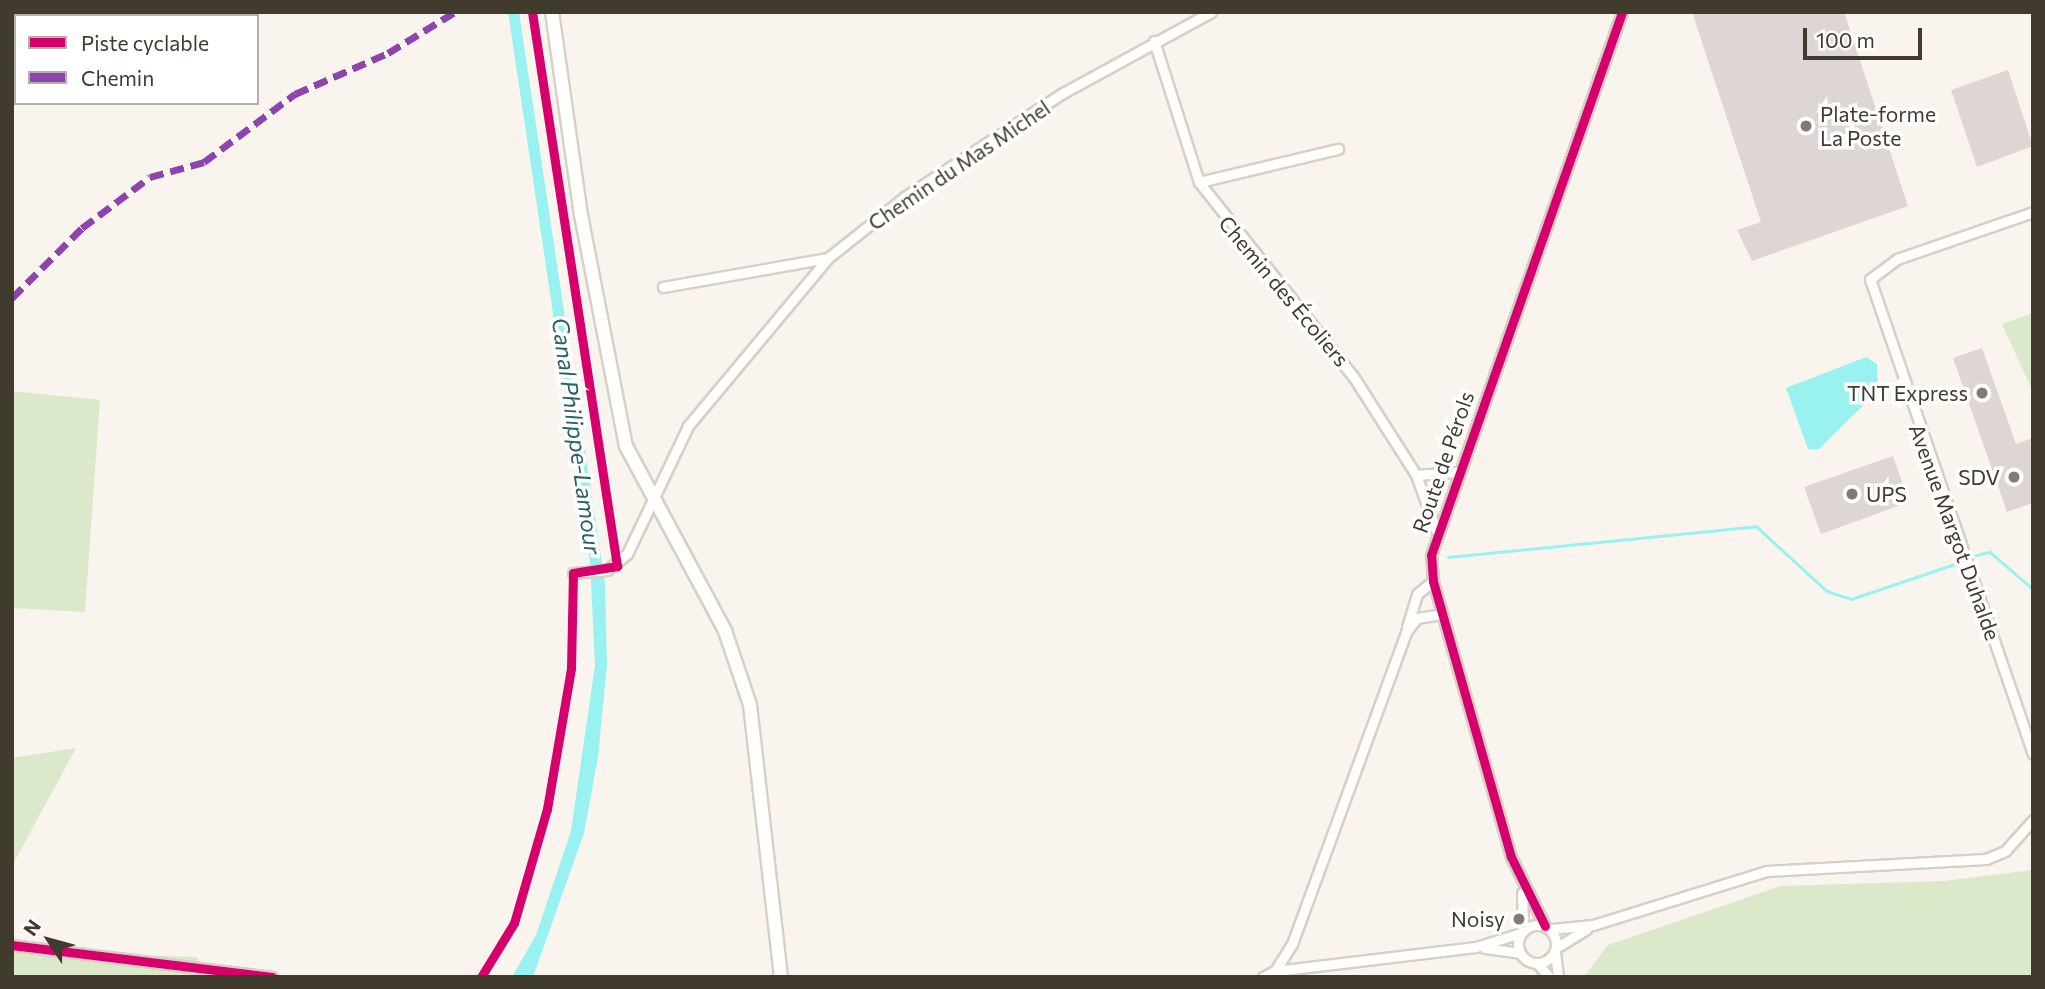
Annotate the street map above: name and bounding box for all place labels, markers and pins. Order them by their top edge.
place label: Plate-forme La Poste [1820,101,1936,151]
marker: Plate-forme La Poste [1798,118,1814,134]
place label: TNT Express [1847,380,1968,406]
marker: TNT Express [1974,385,1990,401]
place label: SDV [1958,464,2000,490]
marker: SDV [2006,469,2022,485]
place label: UPS [1866,481,1907,507]
marker: UPS [1844,486,1860,502]
place label: Noisy [1451,906,1505,932]
marker: Noisy [1511,911,1527,927]

